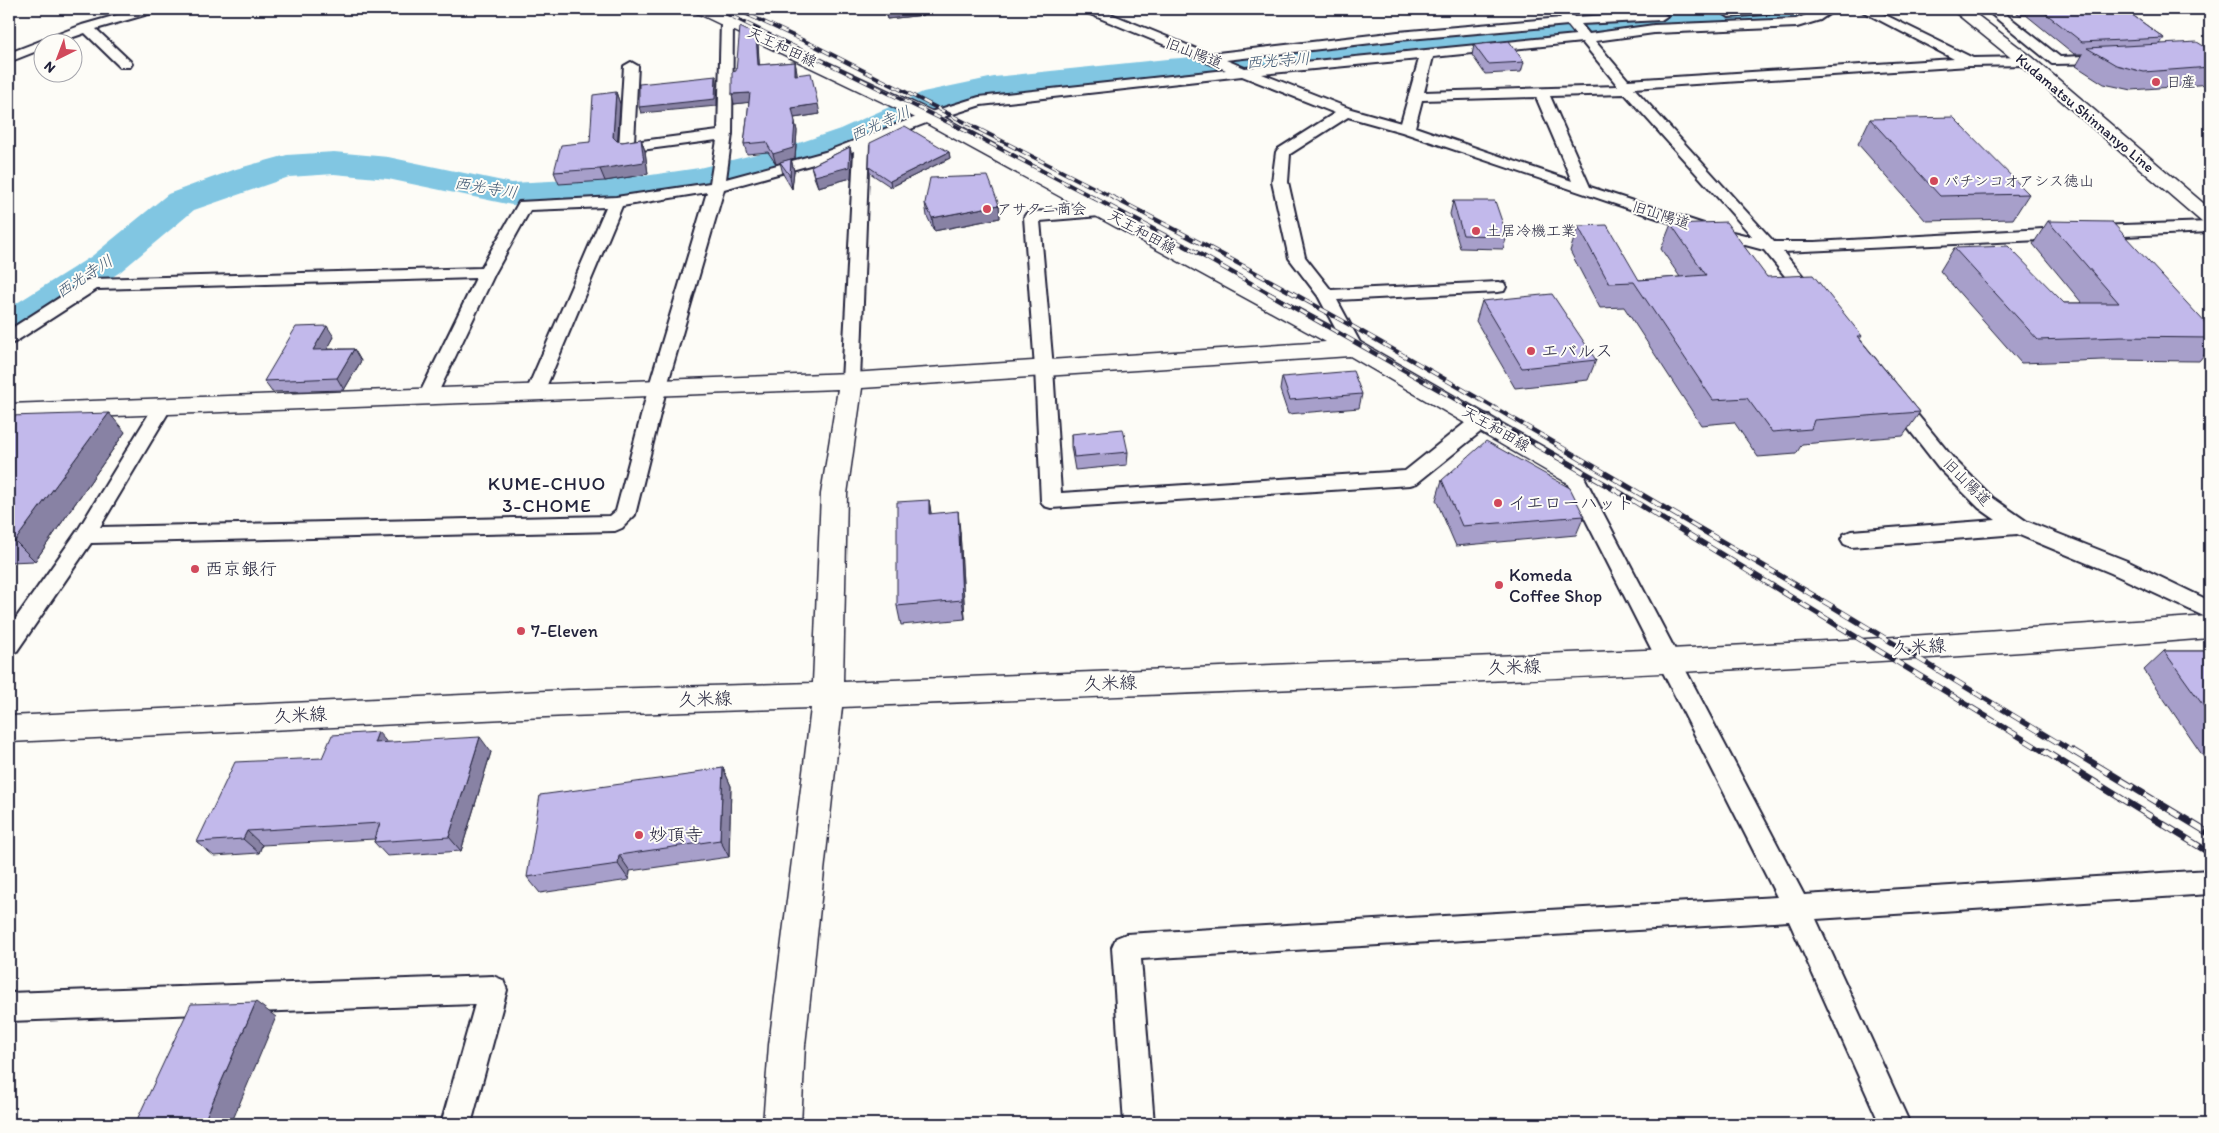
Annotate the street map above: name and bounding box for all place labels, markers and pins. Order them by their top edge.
place label: 日産 [2166,73,2196,91]
marker: 日産 [2150,76,2162,88]
place label: パチンコオアシス徳山 [1944,172,2094,190]
marker: パチンコオアシス徳山 [1928,175,1940,187]
place label: アサタニ商会 [997,200,1086,218]
marker: アサタニ商会 [981,203,993,215]
place label: 土居冷機工業 [1486,222,1576,240]
marker: 土居冷機工業 [1470,225,1482,237]
place label: エバルス [1541,340,1613,362]
marker: エバルス [1525,345,1537,357]
place label: イエローハット [1508,492,1634,514]
marker: イエローハット [1492,497,1504,509]
place label: 西京銀行 [205,558,277,580]
marker: 西京銀行 [189,563,201,575]
place label: Komeda Coffee Shop [1509,564,1602,607]
marker: Komeda Coffee Shop [1493,579,1505,591]
place label: 7-Eleven [531,620,598,642]
marker: 7-Eleven [515,625,527,637]
place label: 妙頂寺 [649,824,703,846]
marker: 妙頂寺 [633,829,645,841]

